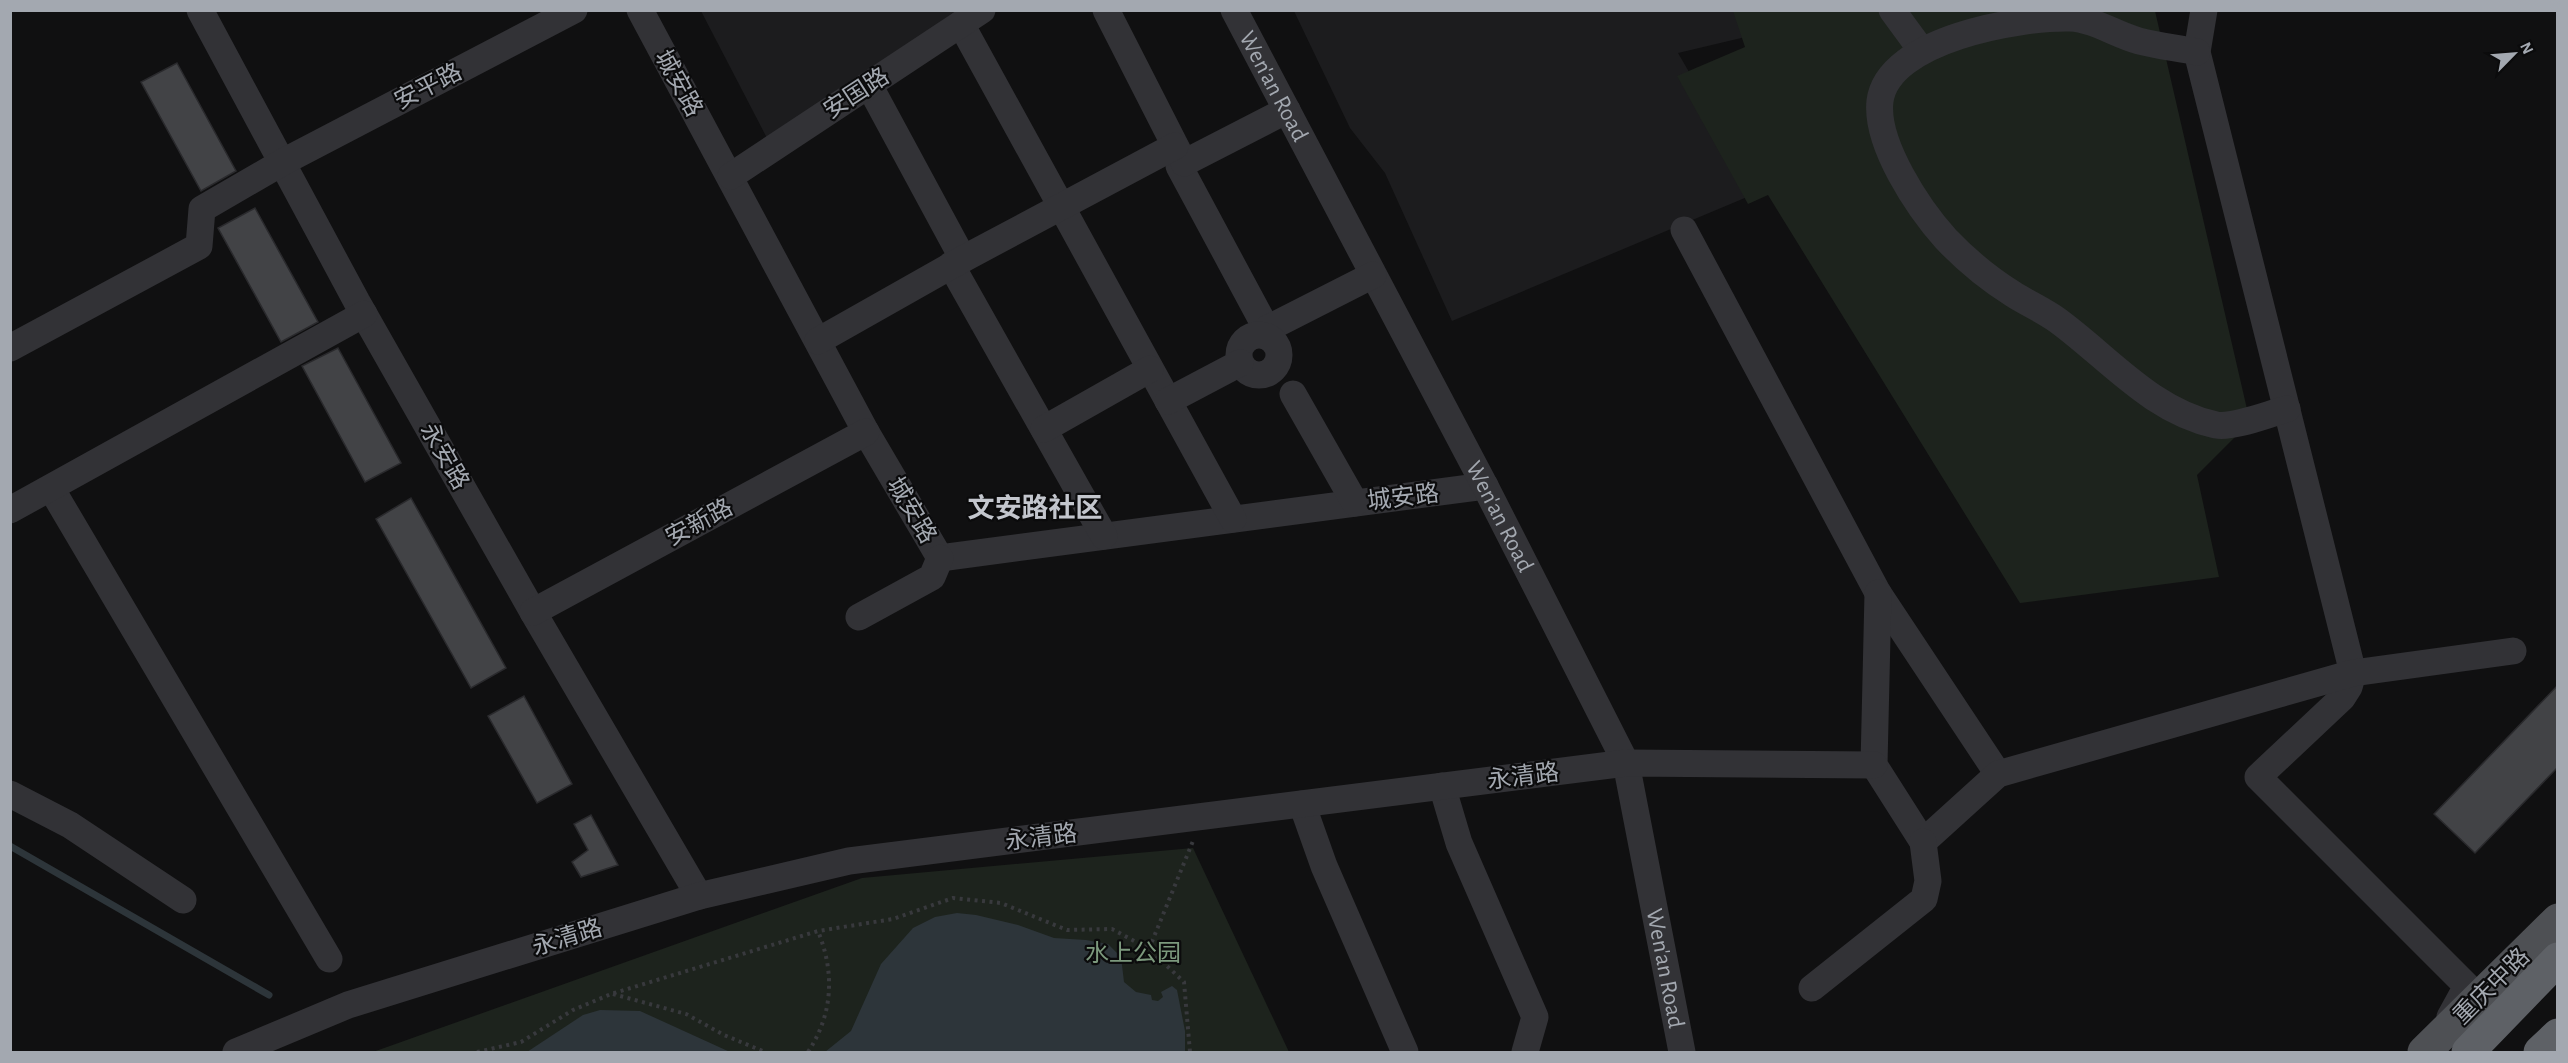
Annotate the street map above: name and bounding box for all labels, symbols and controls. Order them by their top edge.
north arrow [2484,24,2544,84]
street label: Wen'an Road [1234,27,1312,146]
text: N [2517,40,2536,57]
street label: 城安路 [650,45,708,121]
street label: 安平路 [390,58,466,114]
street label: 安国路 [819,62,893,124]
street label: 永安路 [416,418,474,494]
street label: Wen'an Road [1461,457,1538,576]
street label: 城安路 [882,472,942,548]
street label: 城安路 [1366,480,1440,514]
district label: 文安路社区 [968,493,1103,522]
street label: 安新路 [661,494,737,550]
street label: 永清路 [1486,759,1560,793]
street label: 永清路 [1004,820,1078,854]
street label: Wen'an Road [1641,907,1688,1030]
street label: 永清路 [529,914,605,960]
park label: 水上公园 [1085,940,1181,966]
street label: 重庆中路 [2448,943,2534,1029]

